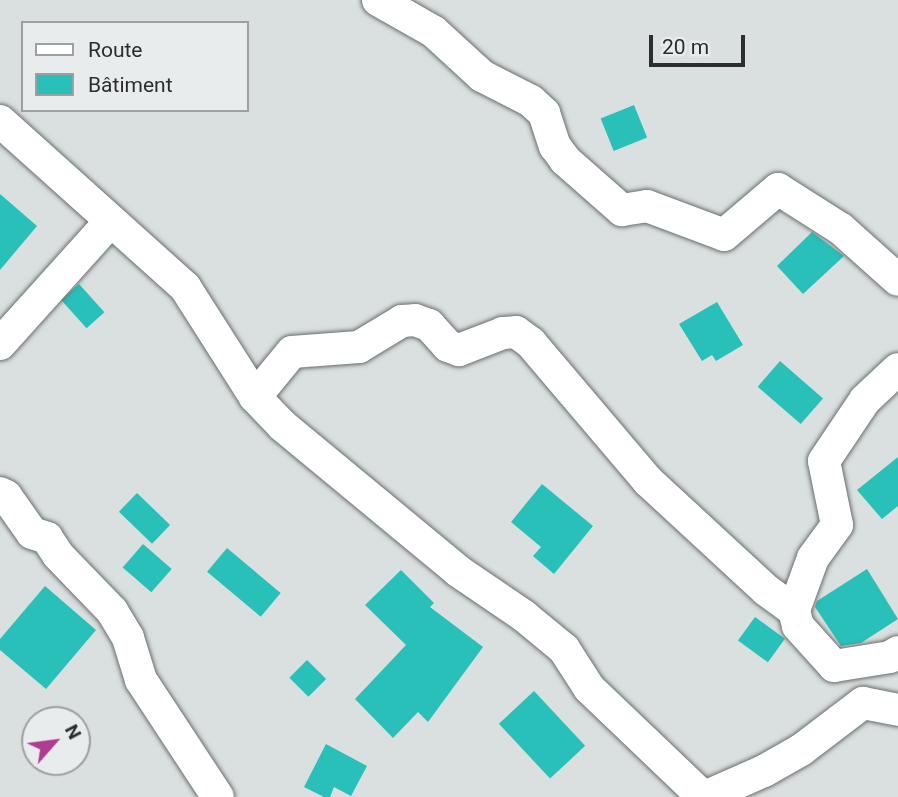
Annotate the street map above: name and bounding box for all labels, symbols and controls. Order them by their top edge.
legend [21,21,248,112]
scale bar [653,21,749,65]
text: 20 m [662,35,709,59]
text: Route [88,38,143,62]
text: Bâtiment [88,73,173,97]
north arrow [21,706,91,776]
text: N [60,721,87,743]

